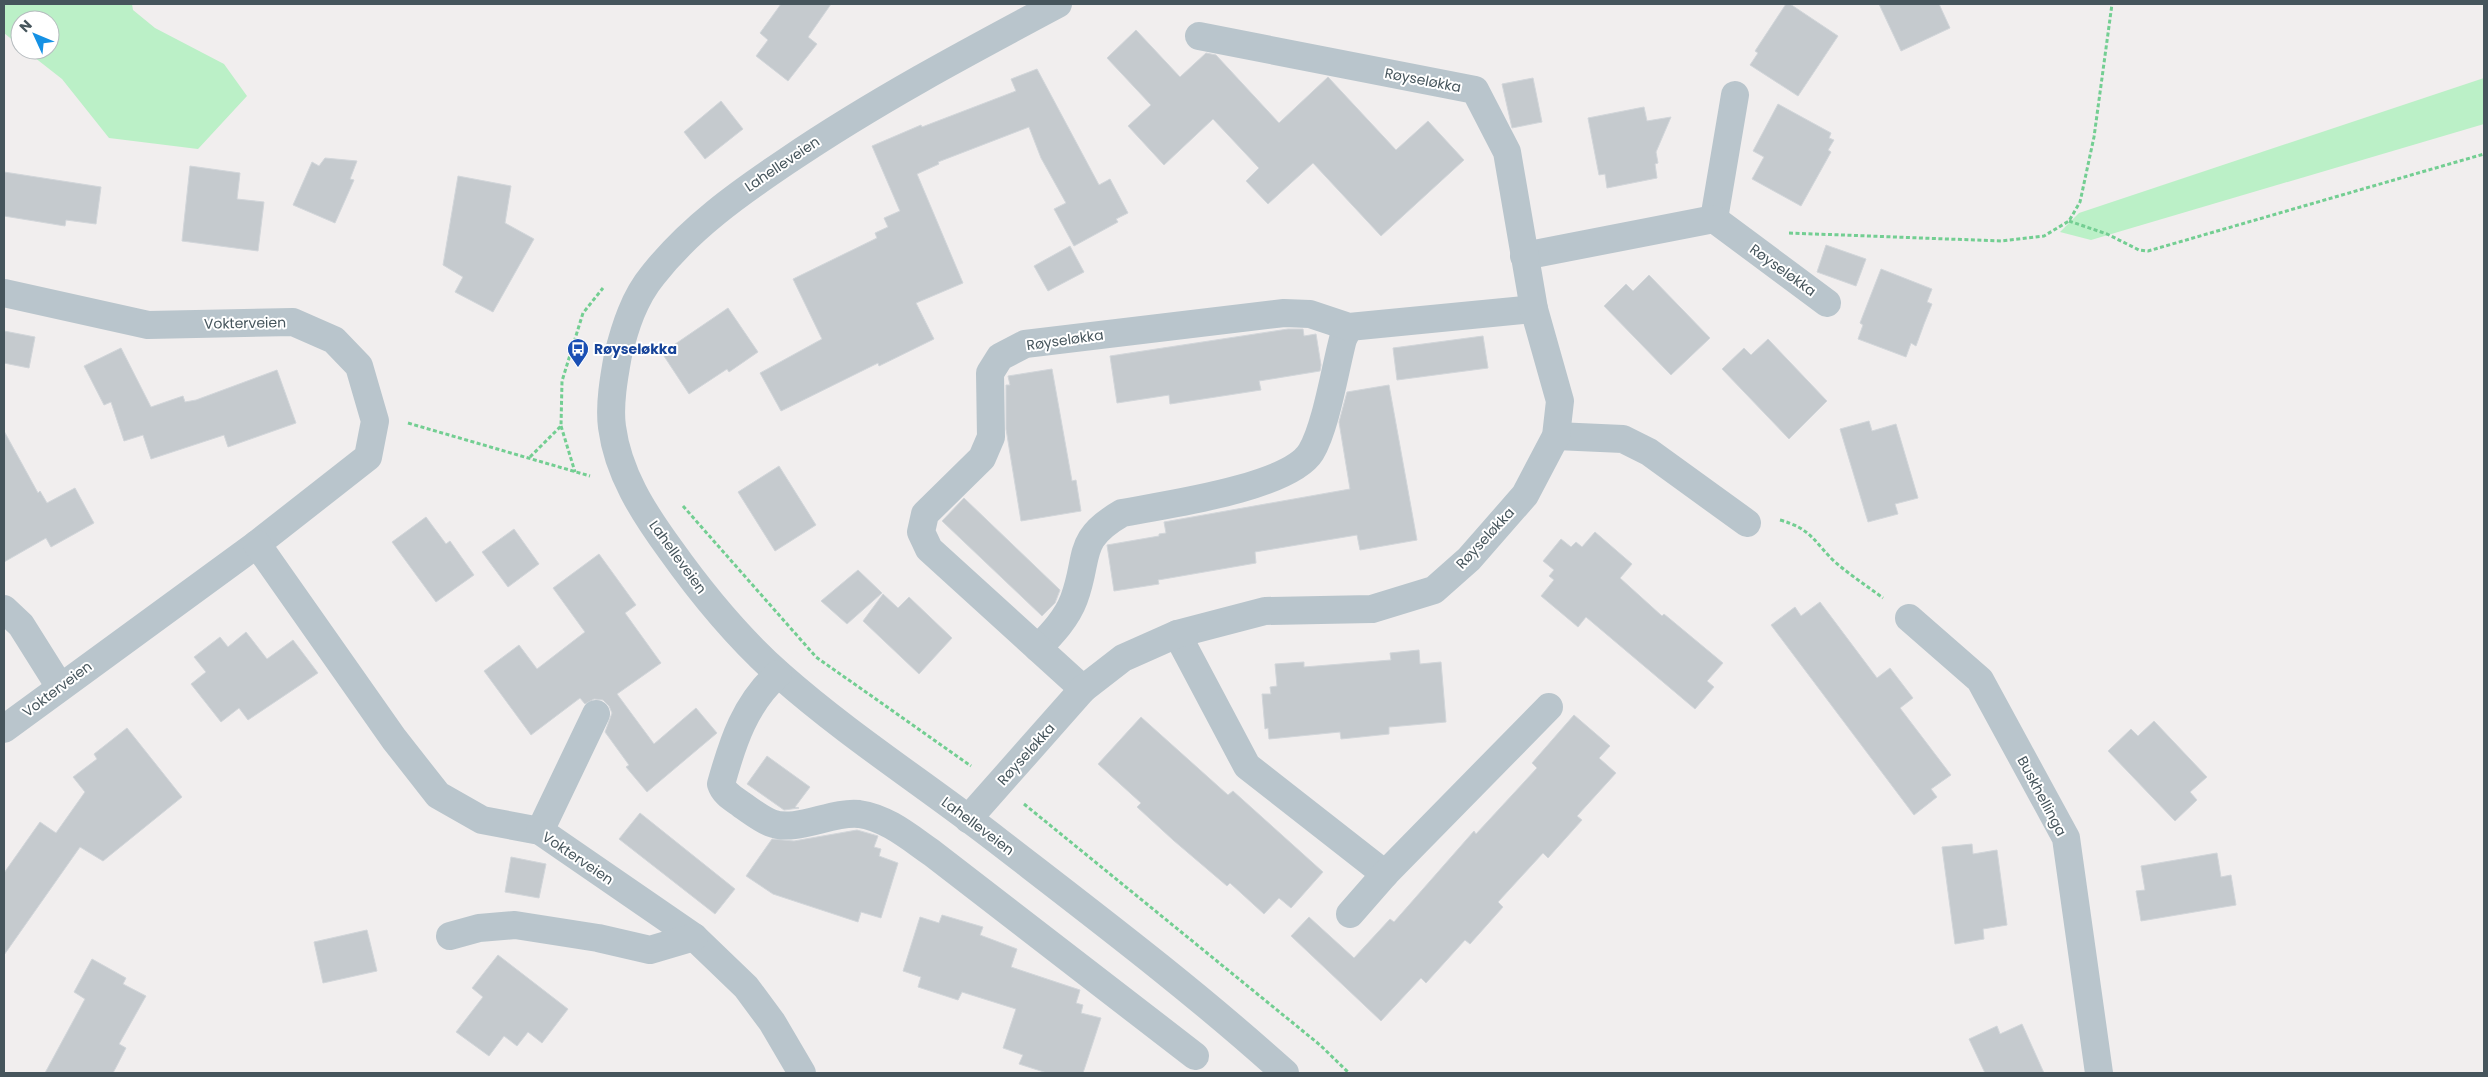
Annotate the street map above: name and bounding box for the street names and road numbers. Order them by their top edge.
street label: Røyseløkka [1383,63,1463,97]
street label: Lahelleveien [741,132,823,196]
street label: Røyseløkka [1746,239,1820,301]
street label: Vokterveien [204,312,286,334]
street label: Røyseløkka [1025,325,1105,355]
street label: Røyseløkka [1451,503,1519,573]
street label: Lahelleveien [645,516,711,598]
street label: Vokterveien [18,656,96,722]
street label: Røyseløkka [993,718,1059,790]
street label: Buskhellinga [2013,752,2071,840]
street label: Lahelleveien [938,792,1018,860]
street label: Vokterveien [538,827,618,889]

